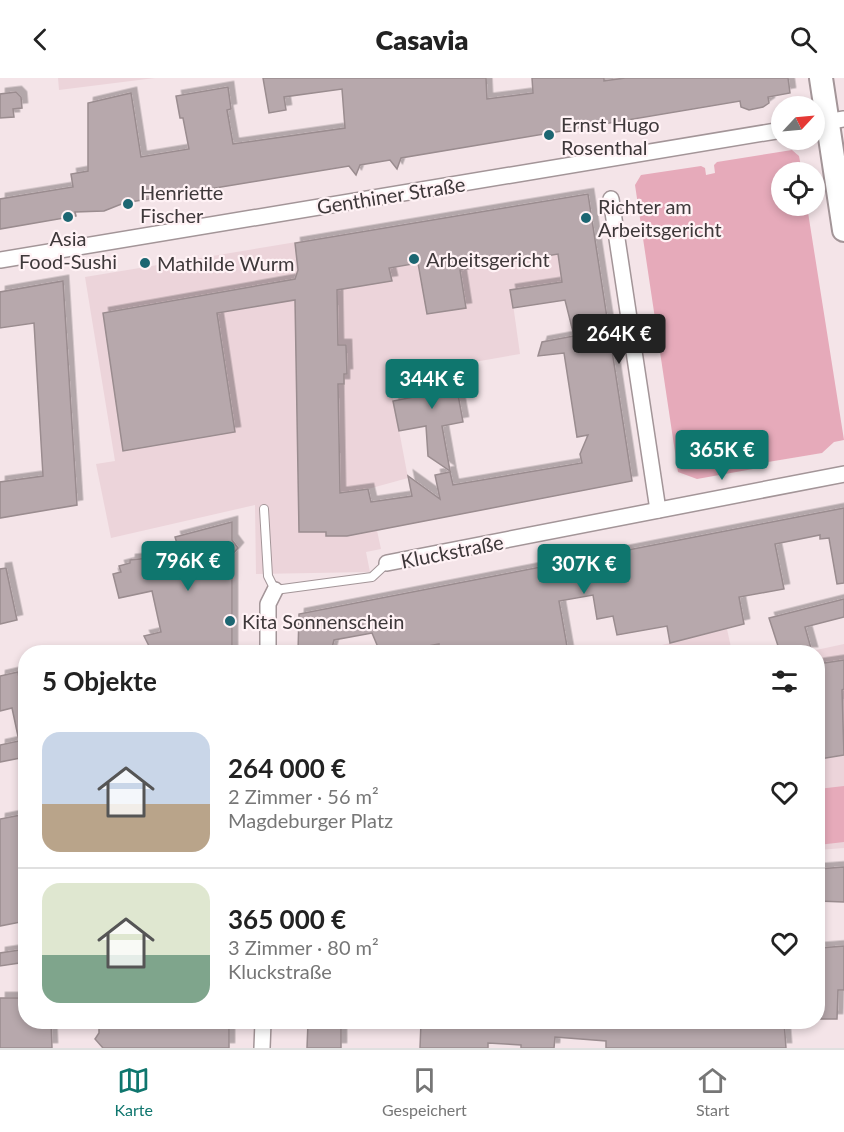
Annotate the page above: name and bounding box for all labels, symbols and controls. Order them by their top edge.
icon: back [24,23,57,56]
text: Casavia [375,23,469,56]
icon: search [787,23,820,56]
north arrow [771,96,825,150]
map controls [771,96,825,216]
place label: Ernst Hugo Rosenthal [561,112,659,159]
marker: Ernst Hugo Rosenthal [542,128,556,142]
button: locate [771,162,825,216]
street label: Genthiner Straße [315,171,467,219]
place label: Henriette Fischer [140,180,223,227]
place label: Richter am Arbeitsgericht [598,194,722,241]
marker: Henriette Fischer [121,197,135,211]
marker: Asia Food-Sushi [61,210,75,224]
marker: Richter am Arbeitsgericht [579,211,593,225]
place label: Asia Food-Sushi [19,226,117,273]
place label: Arbeitsgericht [426,247,550,271]
place label: Mathilde Wurm [157,251,294,275]
marker: Arbeitsgericht [407,252,421,266]
marker: Mathilde Wurm [138,256,152,270]
pin: 264K € [570,314,668,365]
text: 264K € [587,321,651,345]
pin: 344K € [383,359,481,410]
text: 344K € [400,366,464,390]
pin: 365K € [673,430,771,481]
text: 365K € [690,437,754,461]
street label: Kluckstraße [399,529,505,573]
pin: 796K € [139,541,237,592]
pin: 307K € [535,544,633,595]
text: 796K € [156,548,220,572]
text: 307K € [552,551,616,575]
place label: Kita Sonnenschein [242,609,404,633]
marker: Kita Sonnenschein [223,614,237,628]
text: 5 Objekte [42,665,157,697]
icon: filters [768,665,801,698]
text: 264 000 € [228,752,346,784]
icon: home [90,756,162,828]
icon: heart [768,776,801,809]
text: 2 Zimmer · 56 m² [228,784,379,808]
text: Magdeburger Platz [228,808,393,832]
text: 365 000 € [228,903,346,935]
icon: home [90,907,162,979]
icon: heart [768,927,801,960]
text: 3 Zimmer · 80 m² [228,935,379,959]
text: Kluckstraße [228,959,332,983]
tab: Karte [115,1064,153,1119]
tab: Gespeichert [382,1064,467,1119]
tab: Start [696,1064,729,1119]

